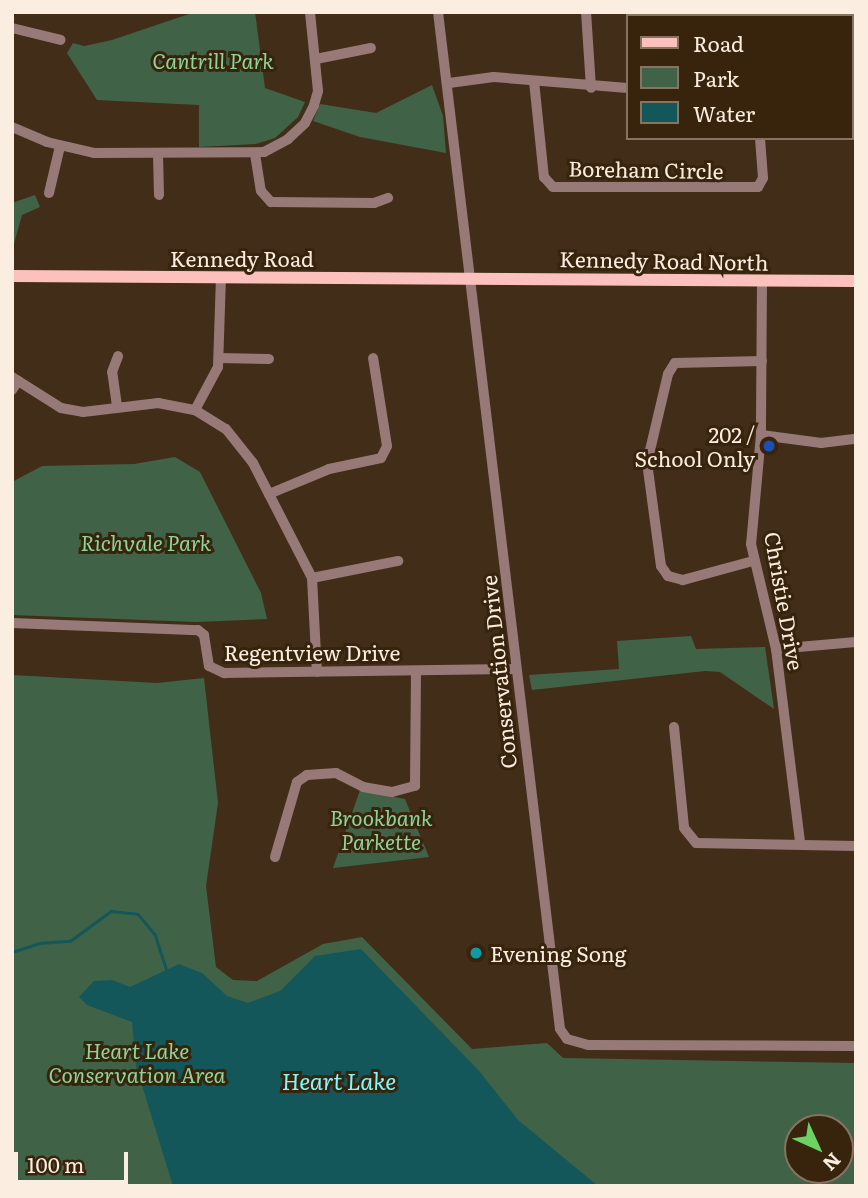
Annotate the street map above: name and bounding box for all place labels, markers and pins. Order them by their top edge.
place label: 202 / School Only [635,421,755,471]
marker: 202 / School Only [761,438,777,454]
place label: Evening Song [490,940,626,966]
marker: Evening Song [468,945,484,961]

